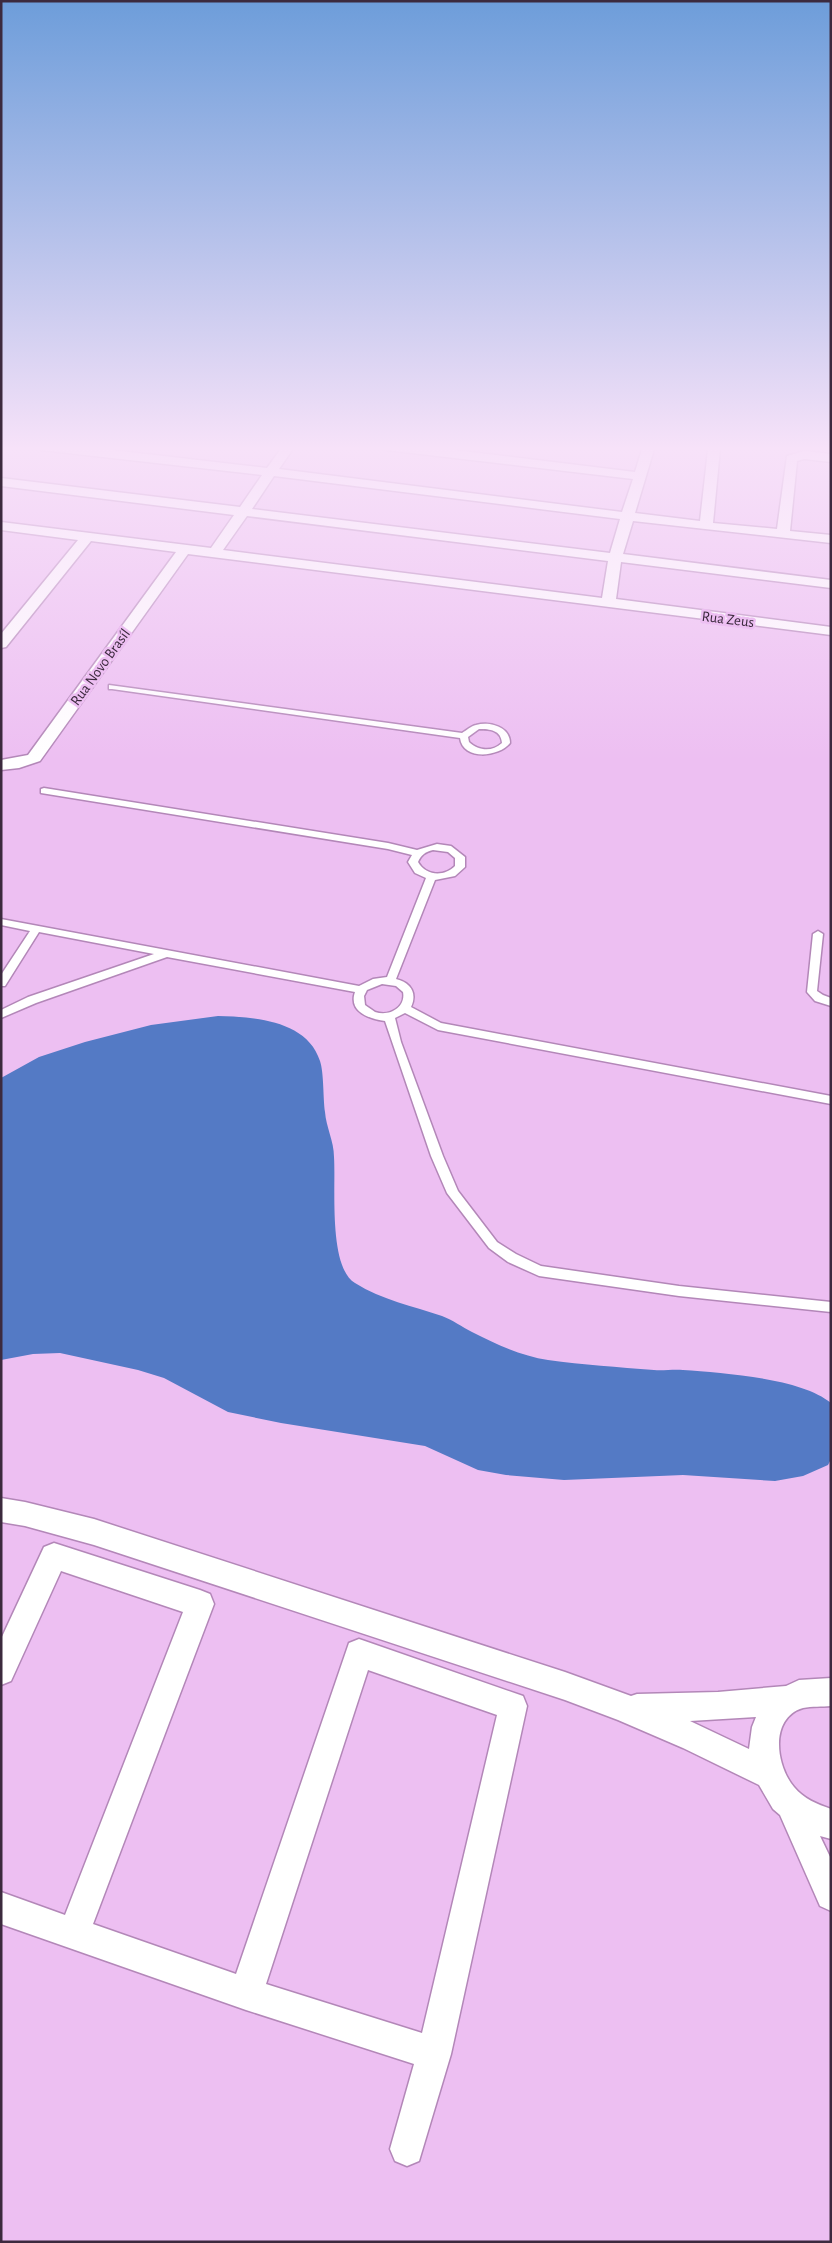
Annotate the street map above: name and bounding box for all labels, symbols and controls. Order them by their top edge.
street label: Rua Zeus [701,609,755,630]
street label: Rua Novo Brasíl [68,626,133,708]

